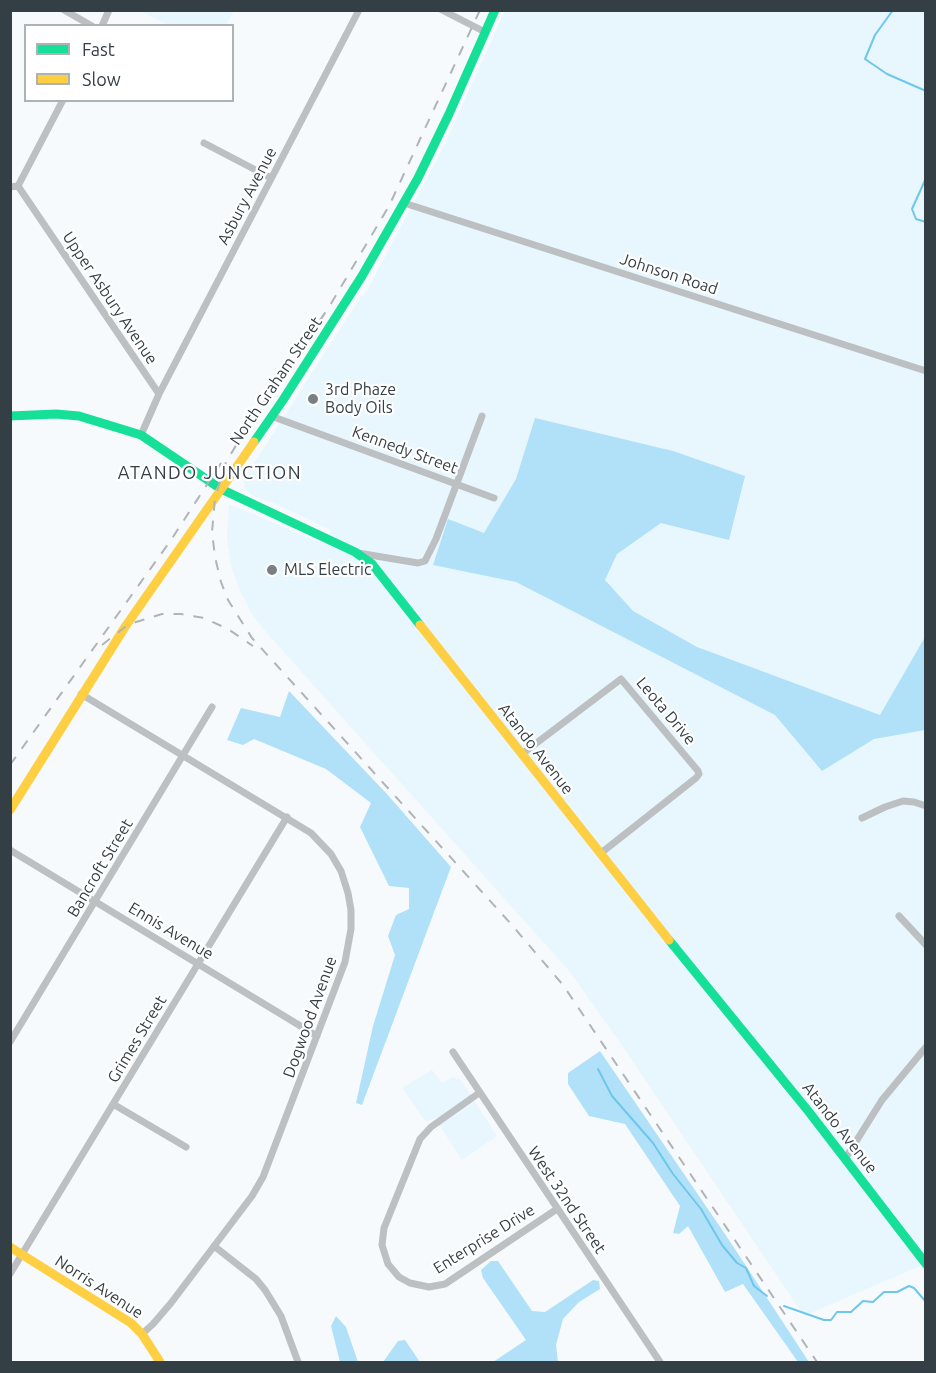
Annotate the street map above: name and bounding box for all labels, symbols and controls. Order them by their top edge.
legend [24,24,234,102]
text: Fast [82,39,115,59]
text: Slow [82,69,121,89]
street label: Asbury Avenue [213,144,281,248]
street label: Upper Asbury Avenue [58,228,162,368]
street label: Johnson Road [618,249,720,299]
street label: North Graham Street [226,313,326,449]
place label: 3rd Phaze Body Oils [325,380,396,418]
marker: 3rd Phaze Body Oils [306,392,320,406]
street label: Kennedy Street [350,422,460,478]
district label: ATANDO JUNCTION [118,462,302,484]
place label: MLS Electric [284,560,371,580]
marker: MLS Electric [265,563,279,577]
street label: Leota Drive [632,673,700,749]
street label: Atando Avenue [494,700,578,798]
street label: Bancroft Street [63,815,137,921]
street label: Ennis Avenue [125,898,217,964]
street label: Dogwood Avenue [279,954,341,1080]
street label: Grimes Street [103,992,171,1086]
street label: Atando Avenue [798,1079,882,1177]
street label: West 32nd Street [524,1143,610,1257]
street label: Enterprise Drive [430,1200,538,1278]
street label: Norris Avenue [51,1251,147,1323]

